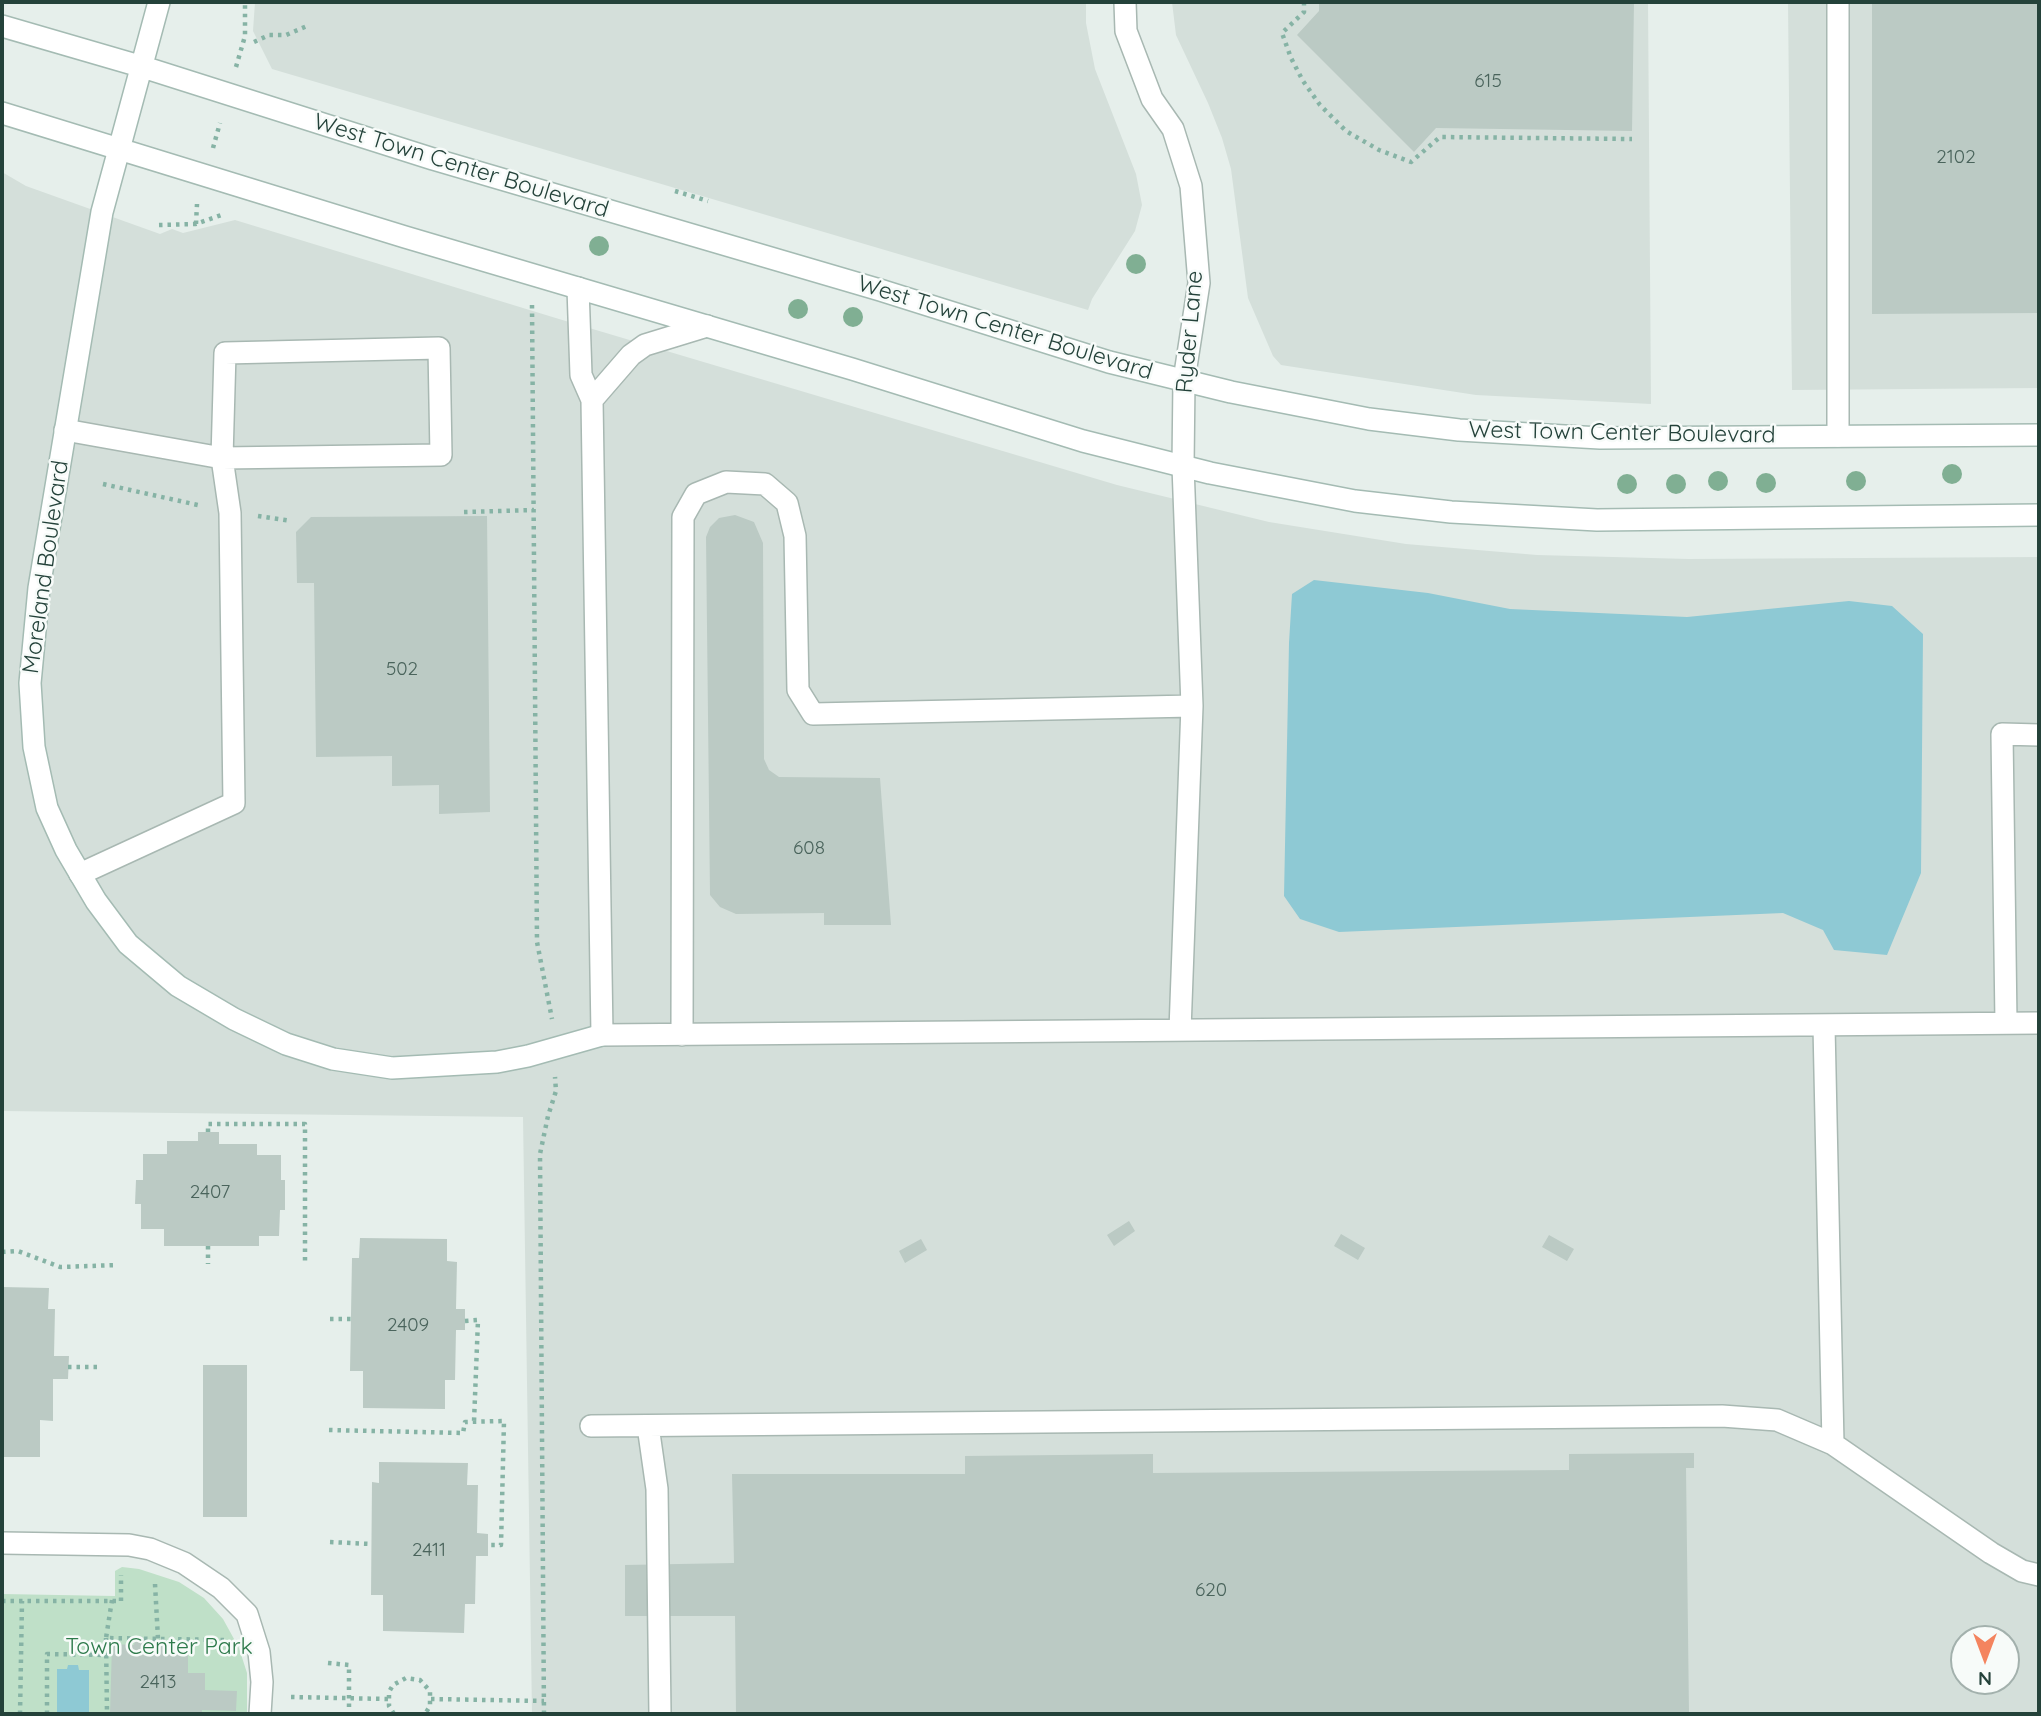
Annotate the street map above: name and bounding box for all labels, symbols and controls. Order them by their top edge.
house number: 615 [1474,70,1502,92]
street label: West Town Center Boulevard [310,108,612,224]
house number: 2102 [1936,146,1976,168]
street label: West Town Center Boulevard [854,270,1156,386]
street label: Ryder Lane [1171,270,1209,394]
street label: West Town Center Boulevard [1468,417,1776,449]
street label: Moreland Boulevard [17,459,75,675]
house number: 502 [386,658,418,680]
house number: 608 [793,837,825,859]
house number: 2407 [190,1181,230,1203]
house number: 2409 [387,1314,429,1336]
house number: 2411 [412,1539,446,1561]
house number: 620 [1195,1579,1227,1601]
north arrow [1950,1625,2020,1695]
park label: Town Center Park [65,1633,253,1661]
text: N [1978,1667,1992,1691]
house number: 2413 [139,1671,177,1693]

